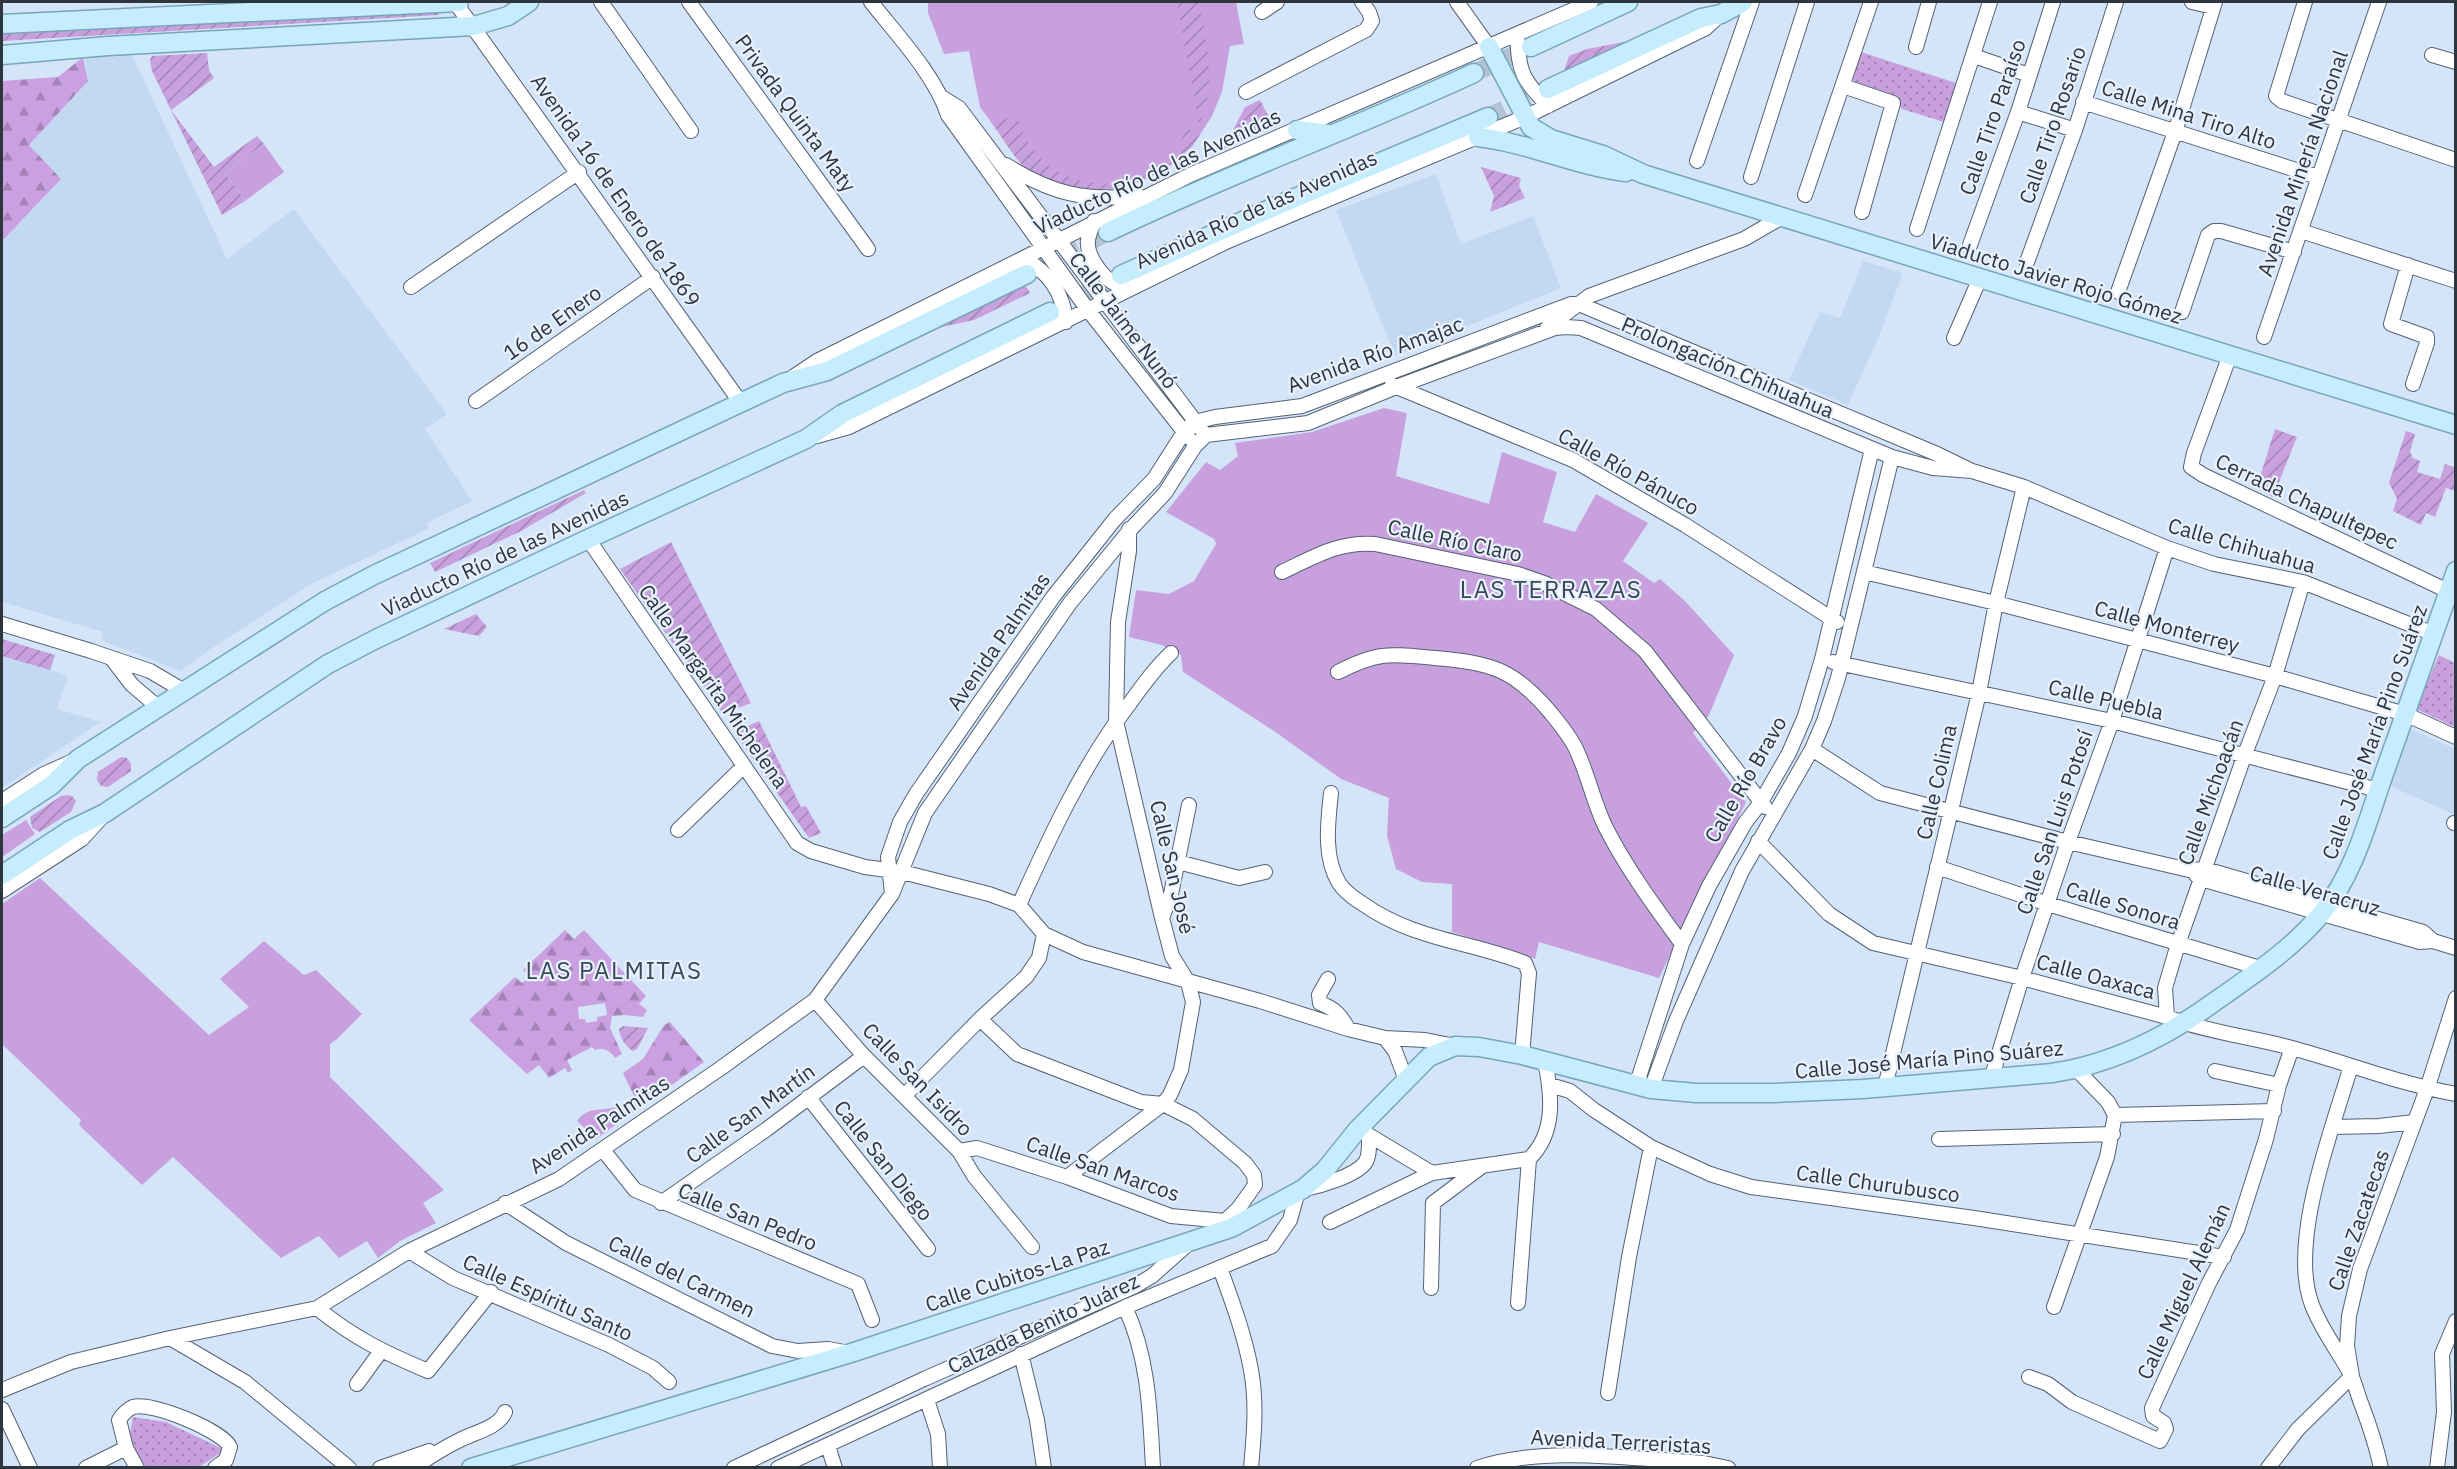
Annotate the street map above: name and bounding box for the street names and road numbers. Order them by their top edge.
street label: Privada Quinta Maty [729,28,863,198]
street label: Calle Tiro Paraíso [1952,35,2032,199]
street label: Calle Tiro Rosario [2012,43,2092,207]
street label: Avenida Minería Nacional [2250,46,2354,280]
street label: Avenida 16 de Enero de 1869 [525,68,707,312]
street label: Calle Mina Tiro Alto [2098,73,2280,155]
street label: Viaducto Río de las Avenidas [1029,101,1285,241]
street label: Avenida Río de las Avenidas [1131,143,1381,275]
street label: Viaducto Javier Rojo Gómez [1927,226,2186,330]
street label: Calle Jaime Nunó [1063,246,1185,394]
street label: 16 de Enero [497,278,607,366]
street label: Avenida Río Amajac [1283,309,1467,399]
street label: Prolongación Chihuahua [1617,310,1839,424]
street label: Calle Río Pánuco [1553,421,1705,521]
street label: Cerrada Chapultepec [2211,446,2403,556]
street label: Viaducto Río de las Avenidas [377,483,633,623]
street label: Calle Chihuahua [2165,511,2319,579]
street label: Calle Río Claro [1385,512,1525,568]
street label: Avenida Palmitas [940,567,1056,715]
street label: Calle Margarita Michelena [633,578,795,794]
street label: Calle Monterrey [2091,593,2243,659]
street label: Calle José María Pino Suárez [2315,600,2433,863]
street label: Calle Puebla [2046,672,2166,726]
street label: Calle Río Bravo [1697,711,1793,847]
street label: Calle Michoacán [2171,715,2249,869]
street label: Calle Colima [1909,722,1963,842]
street label: Calle San Luis Potosí [2009,726,2099,918]
street label: Calle San José [1144,797,1202,937]
street label: Calle Veracruz [2246,858,2384,922]
street label: Calle Sonora [2062,874,2184,936]
street label: Calle Oaxaca [2034,947,2158,1005]
street label: Calle San Isidro [857,1016,979,1142]
street label: Calle José María Pino Suárez [1794,1033,2065,1085]
street label: Calle San Martín [680,1057,820,1169]
street label: Avenida Palmitas [523,1068,675,1180]
street label: Calle San Diego [828,1094,940,1226]
street label: Calle San Marcos [1022,1129,1184,1207]
street label: Calle Zacatecas [2321,1145,2395,1295]
street label: Calle Churubusco [1794,1158,1962,1208]
street label: Calle San Pedro [674,1175,822,1257]
street label: Calle Miguel Alemán [2130,1198,2236,1384]
street label: Calle del Carmen [604,1228,760,1324]
street label: Calle Cubitos-La Paz [921,1232,1113,1318]
street label: Calle Espíritu Santo [458,1247,638,1347]
street label: Calzada Benito Juárez [943,1266,1144,1380]
street label: Avenida Terreristas [1530,1422,1712,1460]

